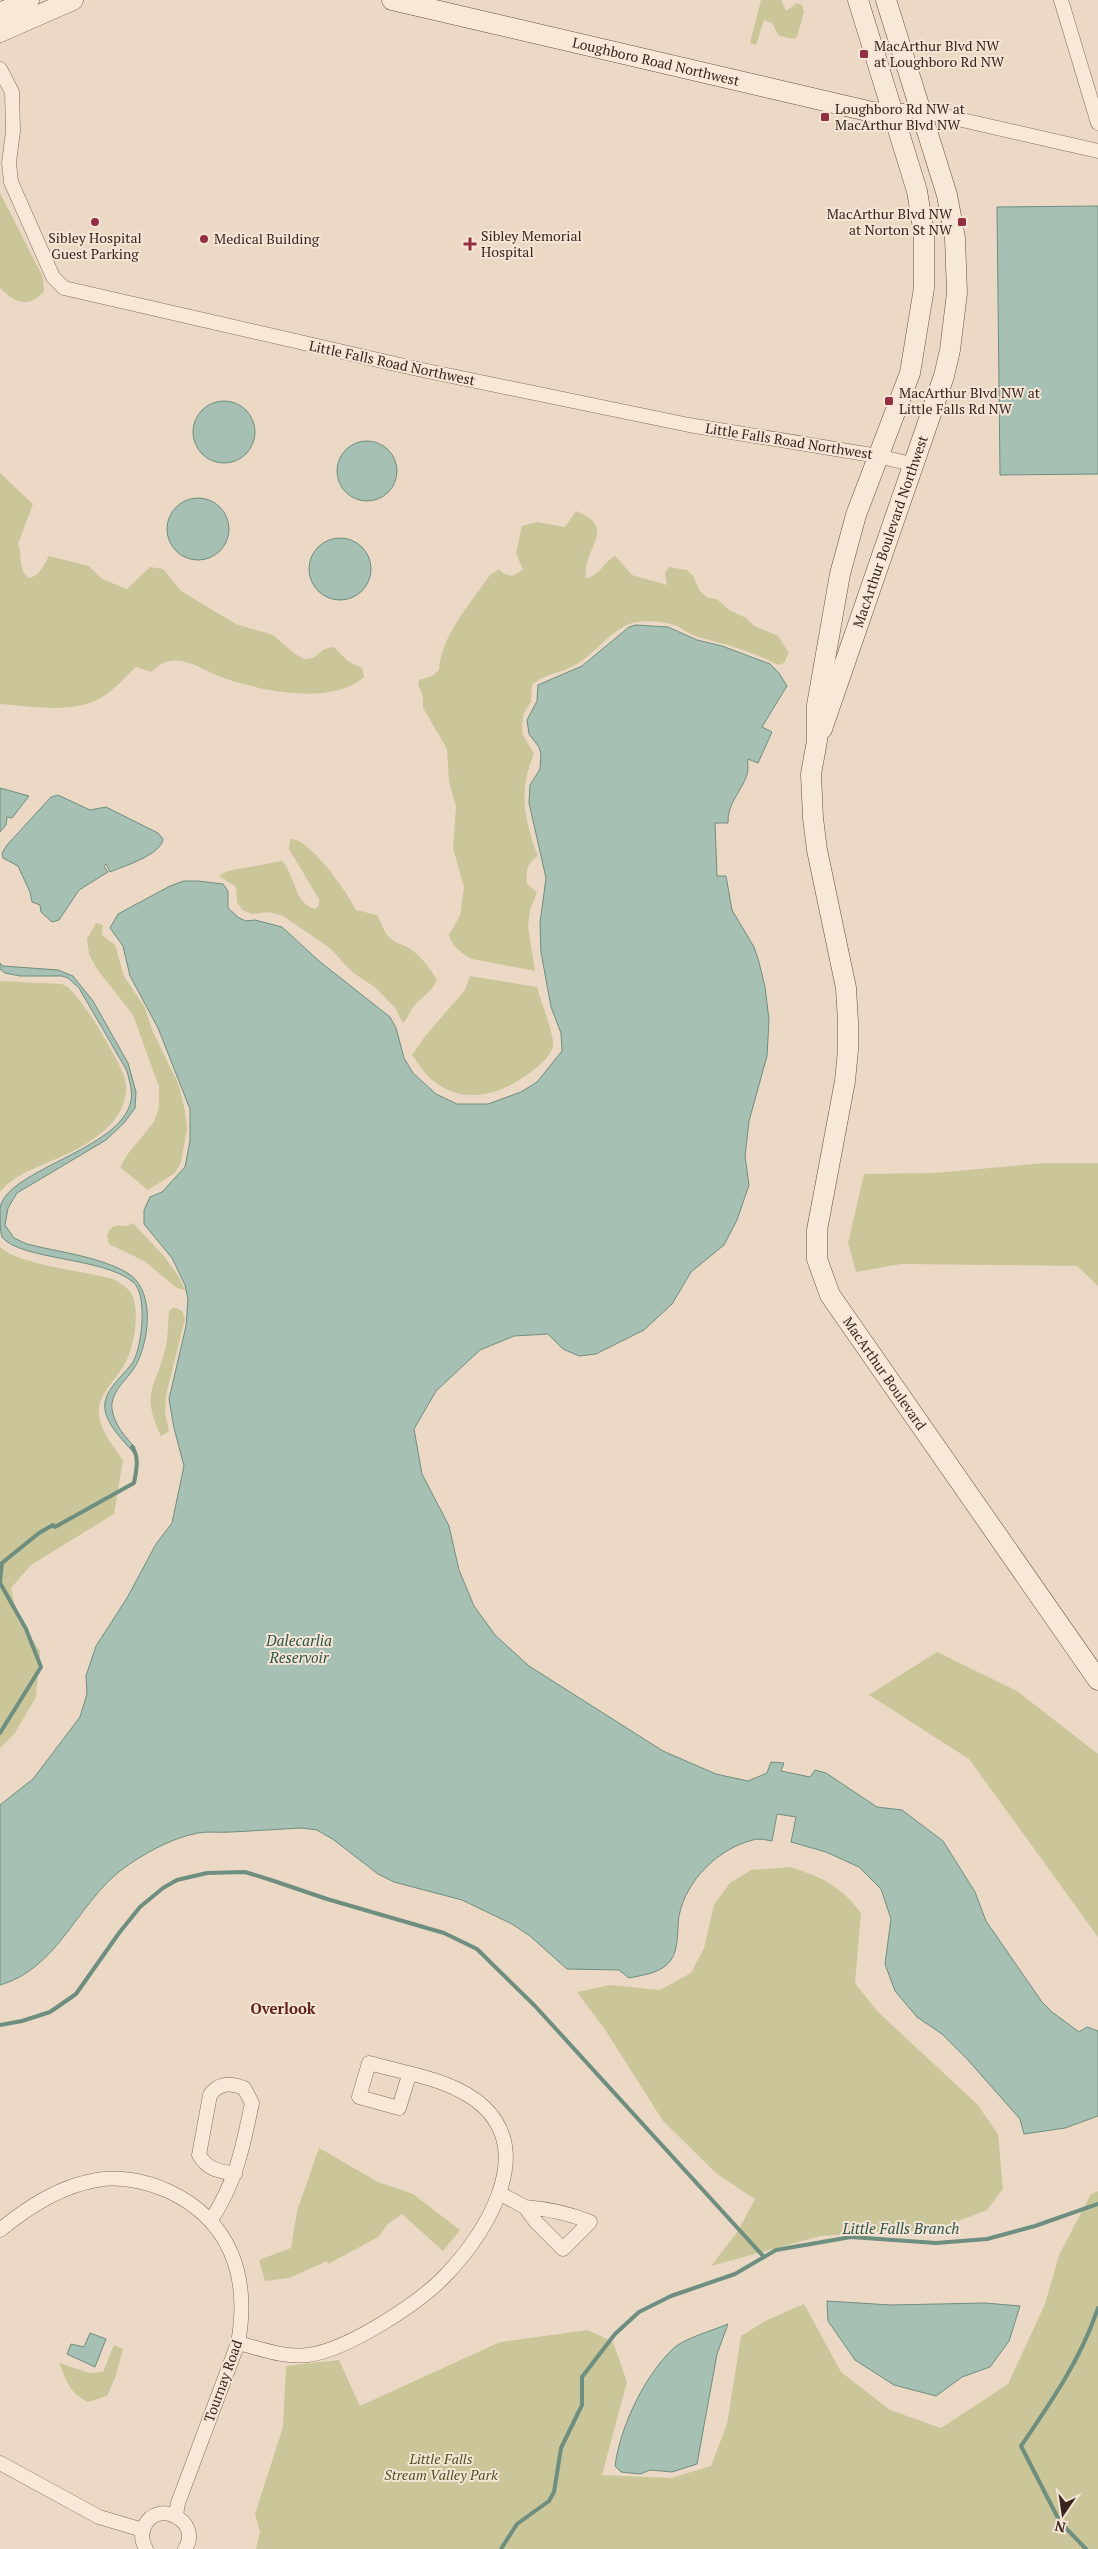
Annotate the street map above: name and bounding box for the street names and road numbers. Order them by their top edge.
street label: Loughboro Road Northwest [571,32,742,90]
street label: Little Falls Road Northwest [307,336,478,390]
street label: Little Falls Road Northwest [704,418,875,463]
street label: MacArthur Boulevard Northwest [848,432,932,630]
street label: MacArthur Boulevard [839,1313,931,1434]
street label: Tournay Road [199,2337,246,2424]

